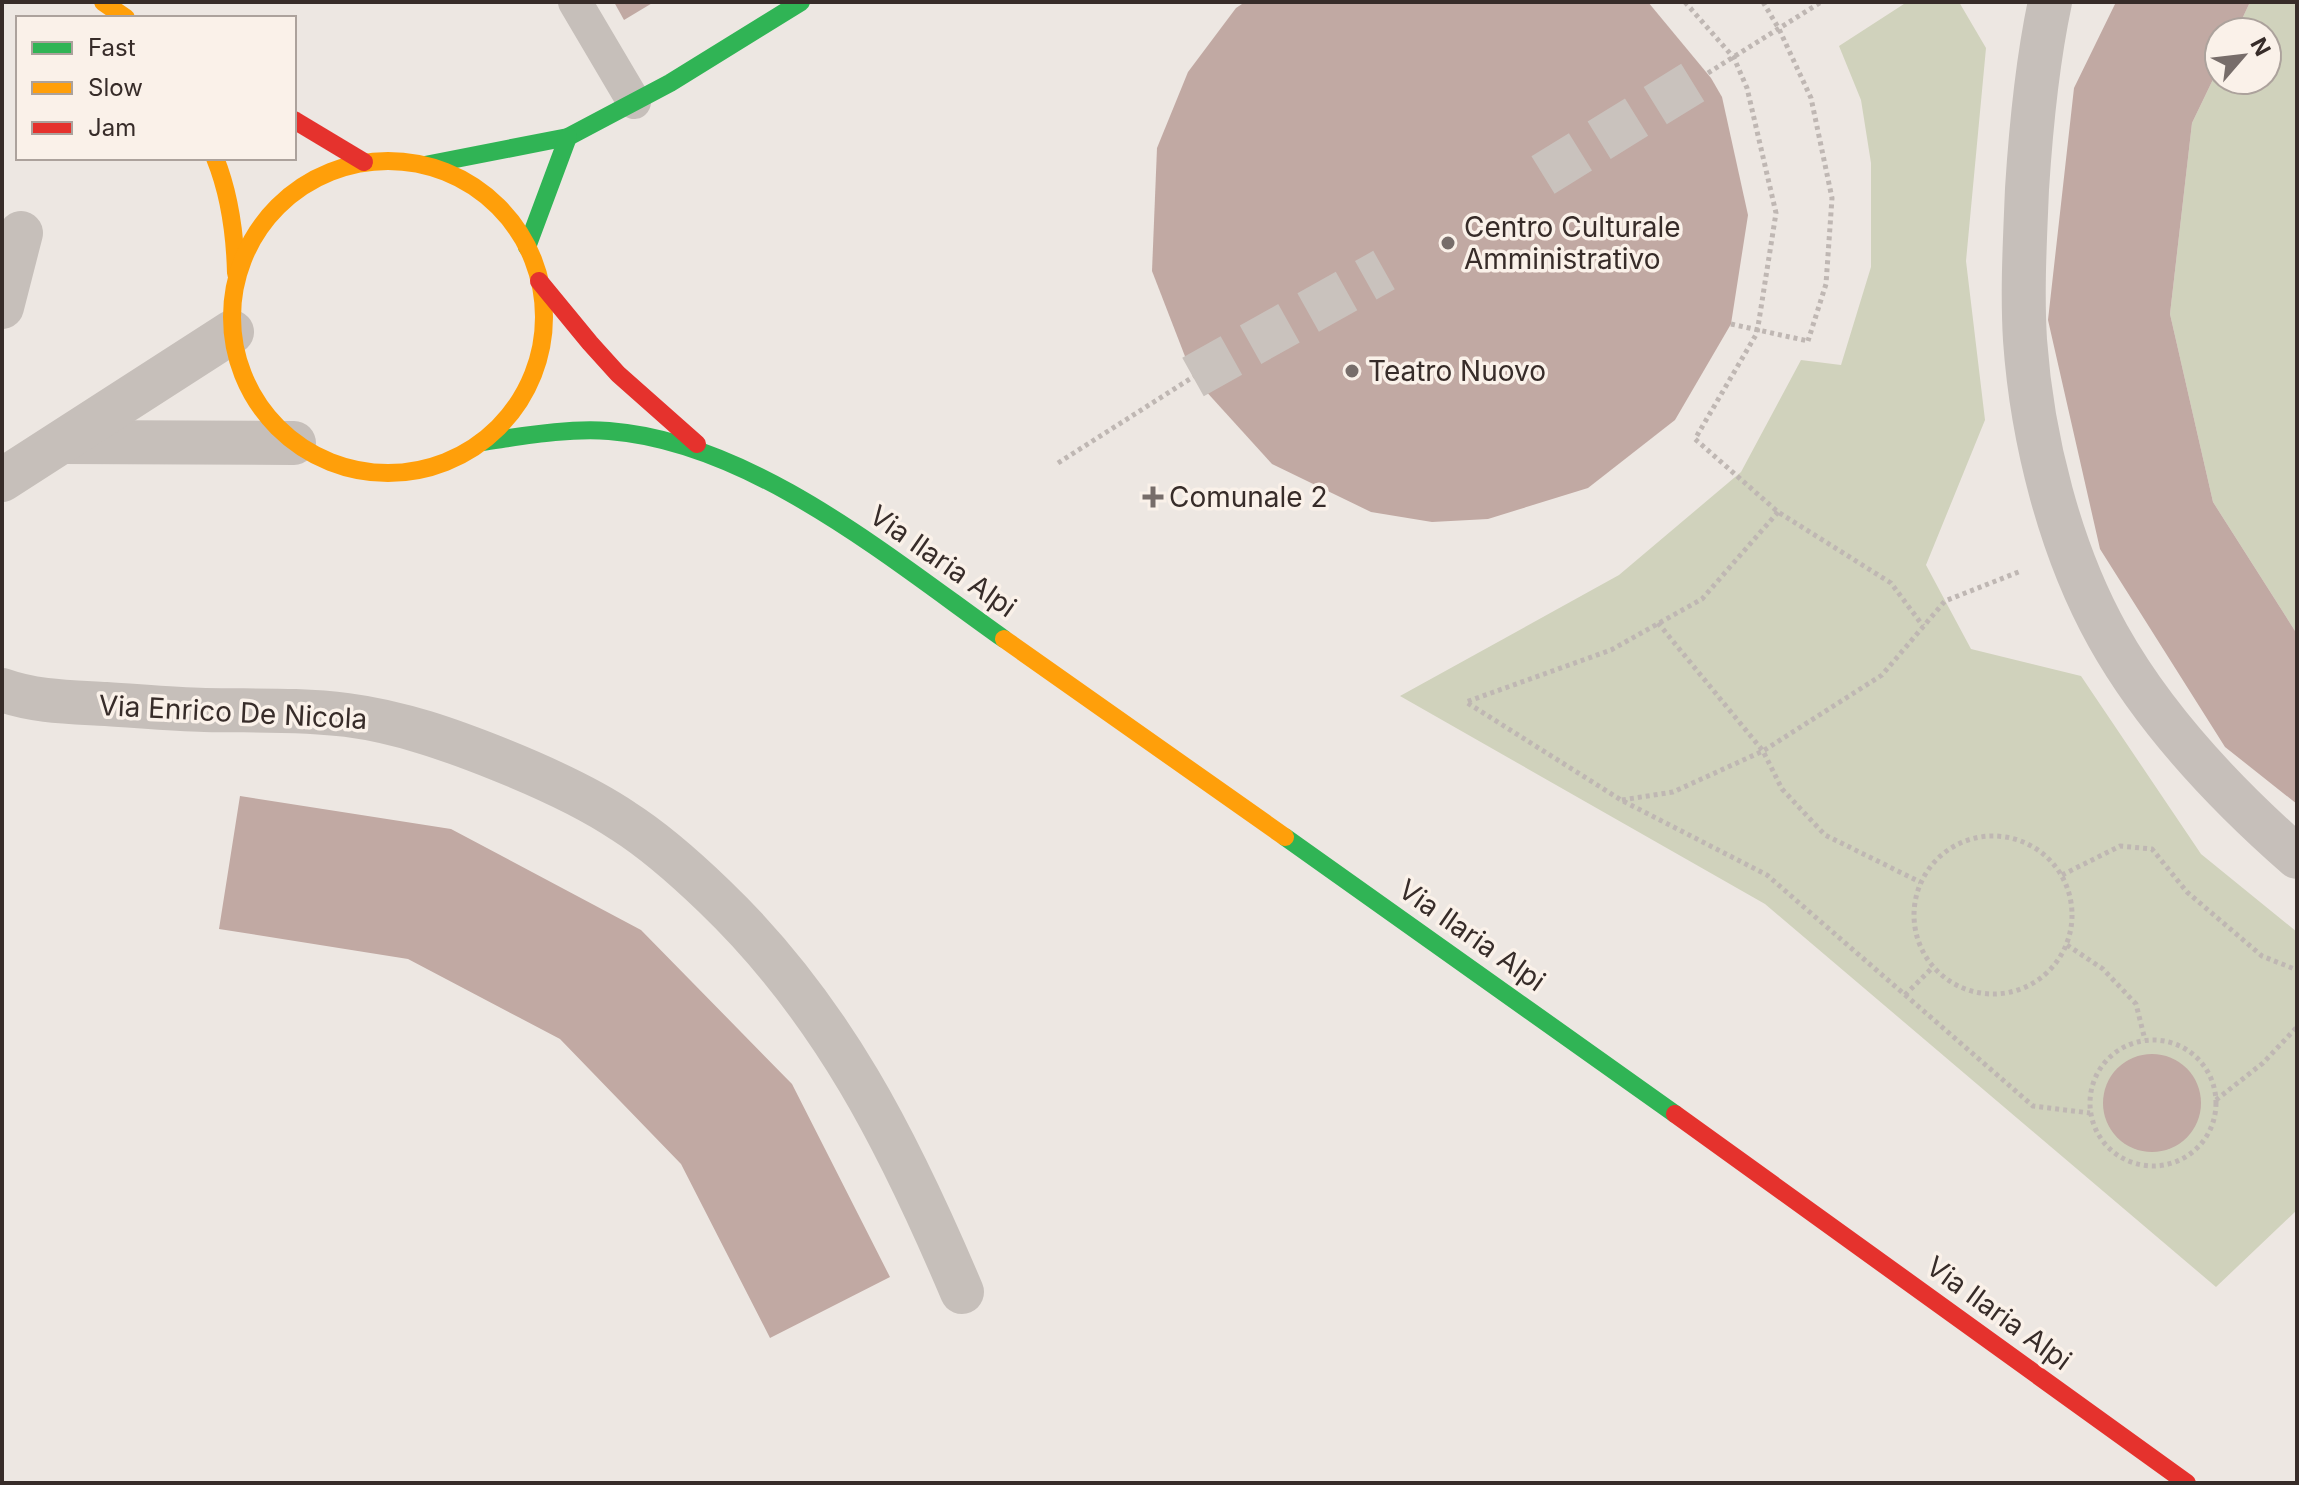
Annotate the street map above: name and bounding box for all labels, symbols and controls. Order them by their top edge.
legend [16,16,296,160]
north arrow [2203,16,2283,96]
text: Fast [88,33,136,62]
text: N [2245,33,2276,60]
text: Slow [88,73,143,102]
text: Jam [88,113,136,142]
place label: Centro Culturale Amministrativo [1464,210,1681,276]
marker: Centro Culturale Amministrativo [1439,234,1457,252]
place label: Teatro Nuovo [1368,354,1546,388]
marker: Teatro Nuovo [1343,362,1361,380]
place label: Comunale 2 [1169,480,1328,514]
marker: Comunale 2 [1144,488,1162,506]
street label: Via Ilaria Alpi [863,498,1023,624]
street label: Via Enrico De Nicola [98,688,368,736]
street label: Via Ilaria Alpi [1392,872,1552,998]
street label: Via Ilaria Alpi [1920,1249,2078,1377]

